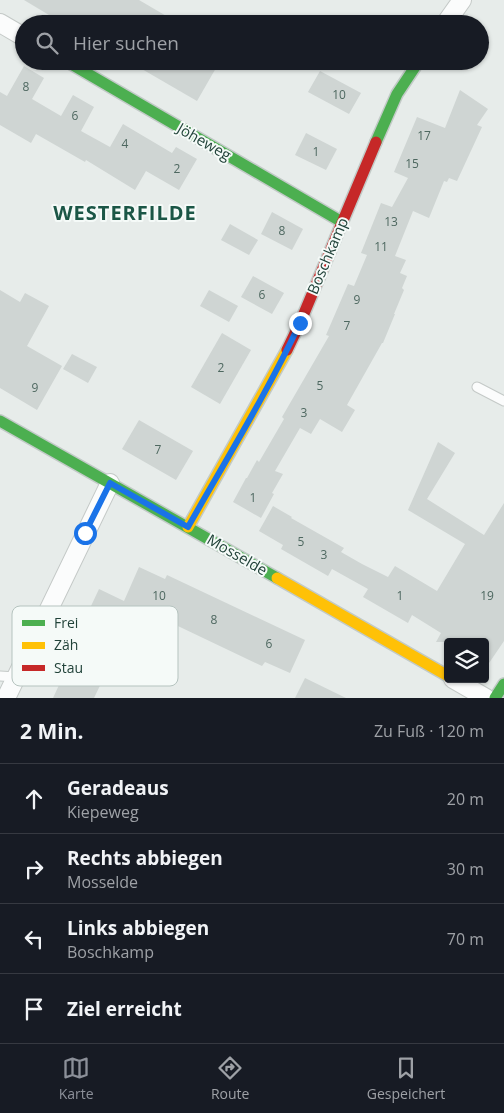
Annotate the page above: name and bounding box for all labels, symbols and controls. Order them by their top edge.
search box [15,15,489,70]
icon: search [33,29,61,57]
text: Hier suchen [73,30,179,56]
house number: 8 [23,78,30,95]
house number: 10 [332,86,346,103]
house number: 6 [72,107,79,124]
street label: Jöheweg [172,117,235,165]
house number: 17 [417,127,431,144]
house number: 4 [122,135,129,152]
house number: 1 [313,143,319,160]
house number: 15 [405,155,419,172]
house number: 2 [174,160,181,177]
district label: WESTERFILDE [53,199,197,226]
house number: 13 [384,213,398,230]
street label: Boschkamp [302,214,352,297]
house number: 8 [279,222,286,239]
house number: 11 [374,238,388,255]
house number: 6 [259,286,266,303]
house number: 9 [354,291,361,308]
route end [289,312,312,335]
house number: 7 [344,317,351,334]
house number: 2 [218,359,225,376]
house number: 5 [317,377,324,394]
house number: 9 [32,379,39,396]
house number: 3 [301,404,308,421]
house number: 7 [155,441,162,458]
house number: 1 [250,489,256,506]
route start [74,522,97,545]
street label: Mosselde [204,529,271,579]
house number: 5 [298,533,305,550]
house number: 3 [321,546,328,563]
house number: 10 [152,587,166,604]
house number: 1 [397,587,403,604]
house number: 19 [480,587,494,604]
legend [12,606,178,686]
house number: 8 [211,611,218,628]
text: Frei [54,613,78,632]
text: Zäh [54,635,78,654]
house number: 6 [266,635,273,652]
map controls [444,638,489,683]
button: layers [444,638,489,683]
text: Stau [54,658,83,677]
text: 2 Min. [20,717,83,745]
text: Zu Fuß · 120 m [374,720,484,742]
text: Geradeaus [67,775,169,801]
icon: ahead [20,785,48,813]
text: 20 m [447,788,484,810]
text: Kiepeweg [67,801,139,823]
text: Rechts abbiegen [67,845,223,871]
icon: right [20,855,48,883]
text: 30 m [447,858,484,880]
text: Mosselde [67,871,138,893]
text: Links abbiegen [67,915,209,941]
icon: left [20,925,48,953]
text: 70 m [447,928,484,950]
text: Boschkamp [67,941,154,963]
icon: arrive [20,995,48,1023]
text: Ziel erreicht [67,996,182,1022]
tab: Karte [59,1054,94,1103]
tab: Route [211,1054,249,1103]
tab: Gespeichert [367,1054,445,1103]

